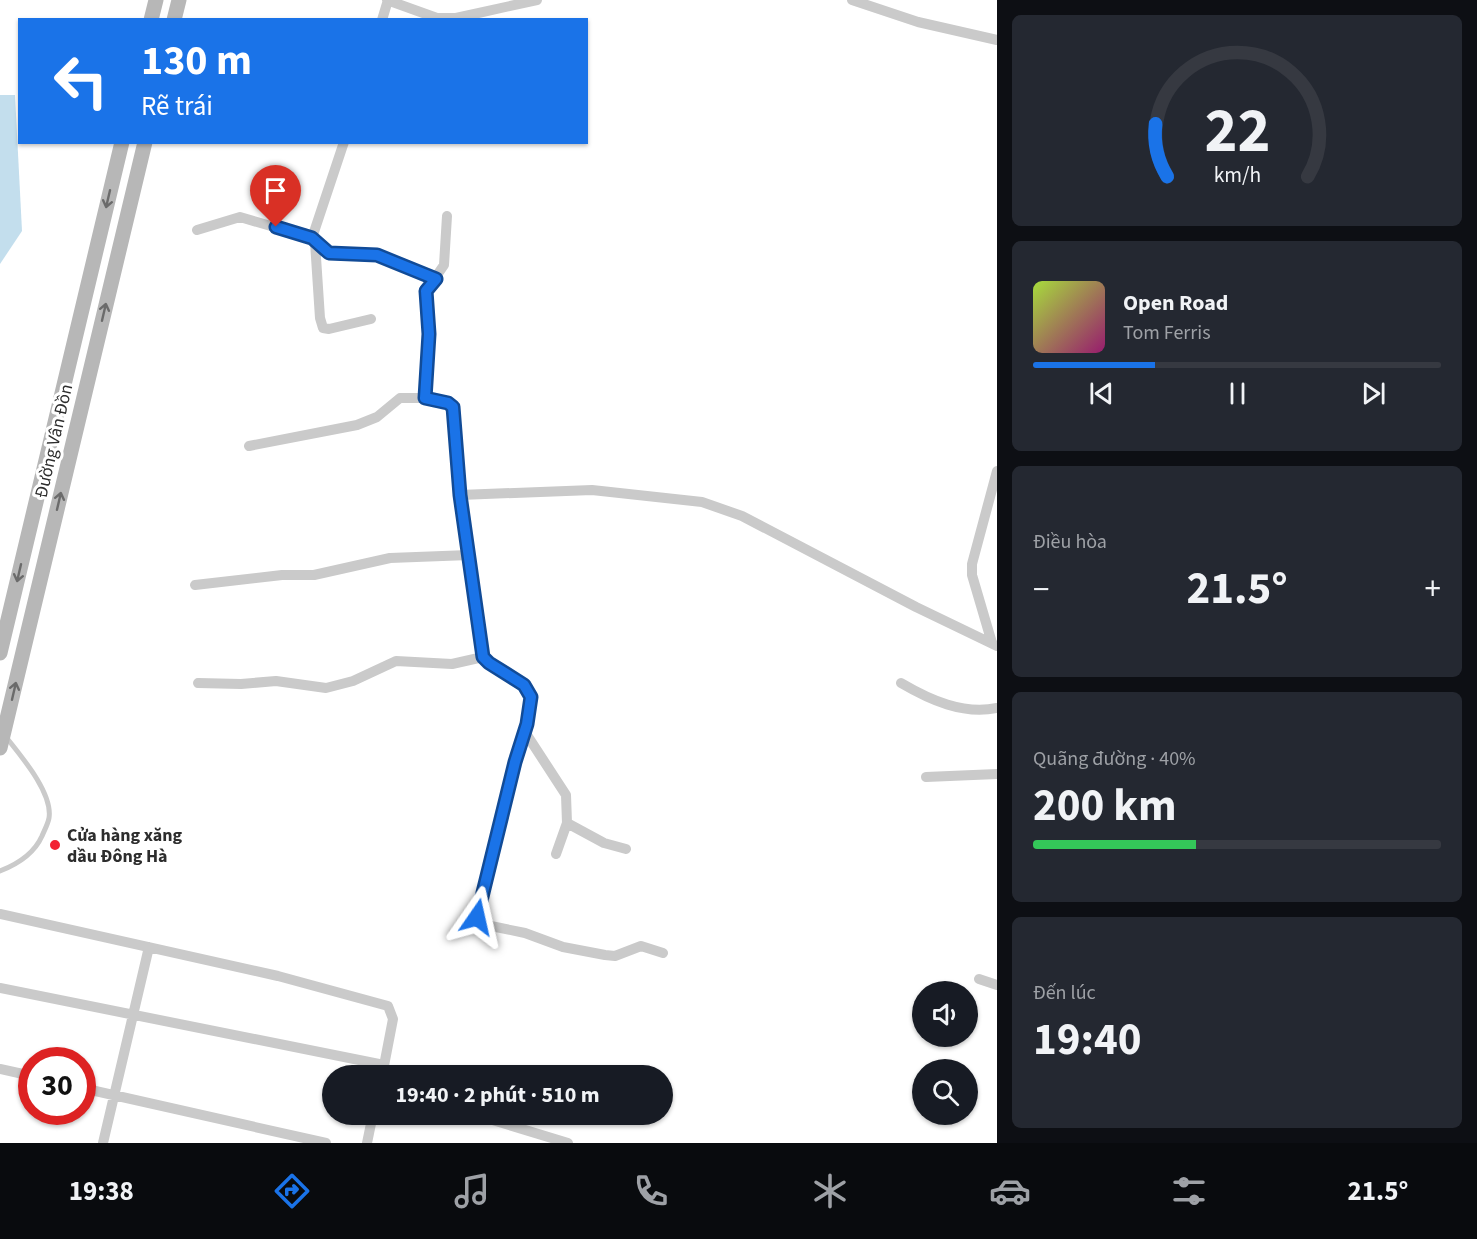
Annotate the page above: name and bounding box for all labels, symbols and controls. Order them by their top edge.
text: 130 m [141,31,252,91]
icon: left [42,42,120,120]
text: Rẽ trái [141,87,213,126]
text: 22 [1204,87,1270,176]
text: km/h [1213,161,1261,192]
pin [250,165,301,227]
icon: arrive [259,174,292,207]
one-way arrow [102,190,114,209]
text: Open Road [1123,287,1228,319]
one-way arrow [99,303,111,322]
text: Tom Ferris [1123,319,1211,347]
icon: previous [1085,377,1118,410]
icon: pause [1221,377,1254,410]
icon: next [1357,377,1390,410]
street label: Đường Vân Đồn [29,382,79,500]
one-way arrow [54,492,65,512]
text: Điều hòa [1033,528,1107,556]
text: 21.5° [1186,557,1288,621]
one-way arrow [13,563,25,582]
text: − [1033,566,1049,613]
text: + [1425,566,1441,613]
one-way arrow [8,682,20,701]
text: Quãng đường · 40% [1033,745,1196,773]
text: 200 km [1033,774,1177,838]
place label: Cửa hàng xăng dầu Đông Hà [67,823,183,869]
marker: Cửa hàng xăng dầu Đông Hà [48,838,62,852]
position arrow [445,885,509,949]
text: Đến lúc [1033,979,1096,1007]
map controls [912,981,978,1125]
button: sound [912,981,978,1047]
text: 19:40 [1033,1008,1142,1072]
speed limit sign: 30 [18,1047,96,1125]
button: search [912,1059,978,1125]
text: 19:40 · 2 phút · 510 m [395,1079,600,1111]
icon: directions [271,1170,313,1212]
icon: music [451,1170,493,1212]
icon: phone [630,1170,672,1212]
icon: climate [809,1170,851,1212]
icon: car [989,1170,1031,1212]
icon: filters [1168,1170,1210,1212]
text: 19:38 [69,1172,134,1211]
text: 21.5° [1348,1172,1408,1211]

